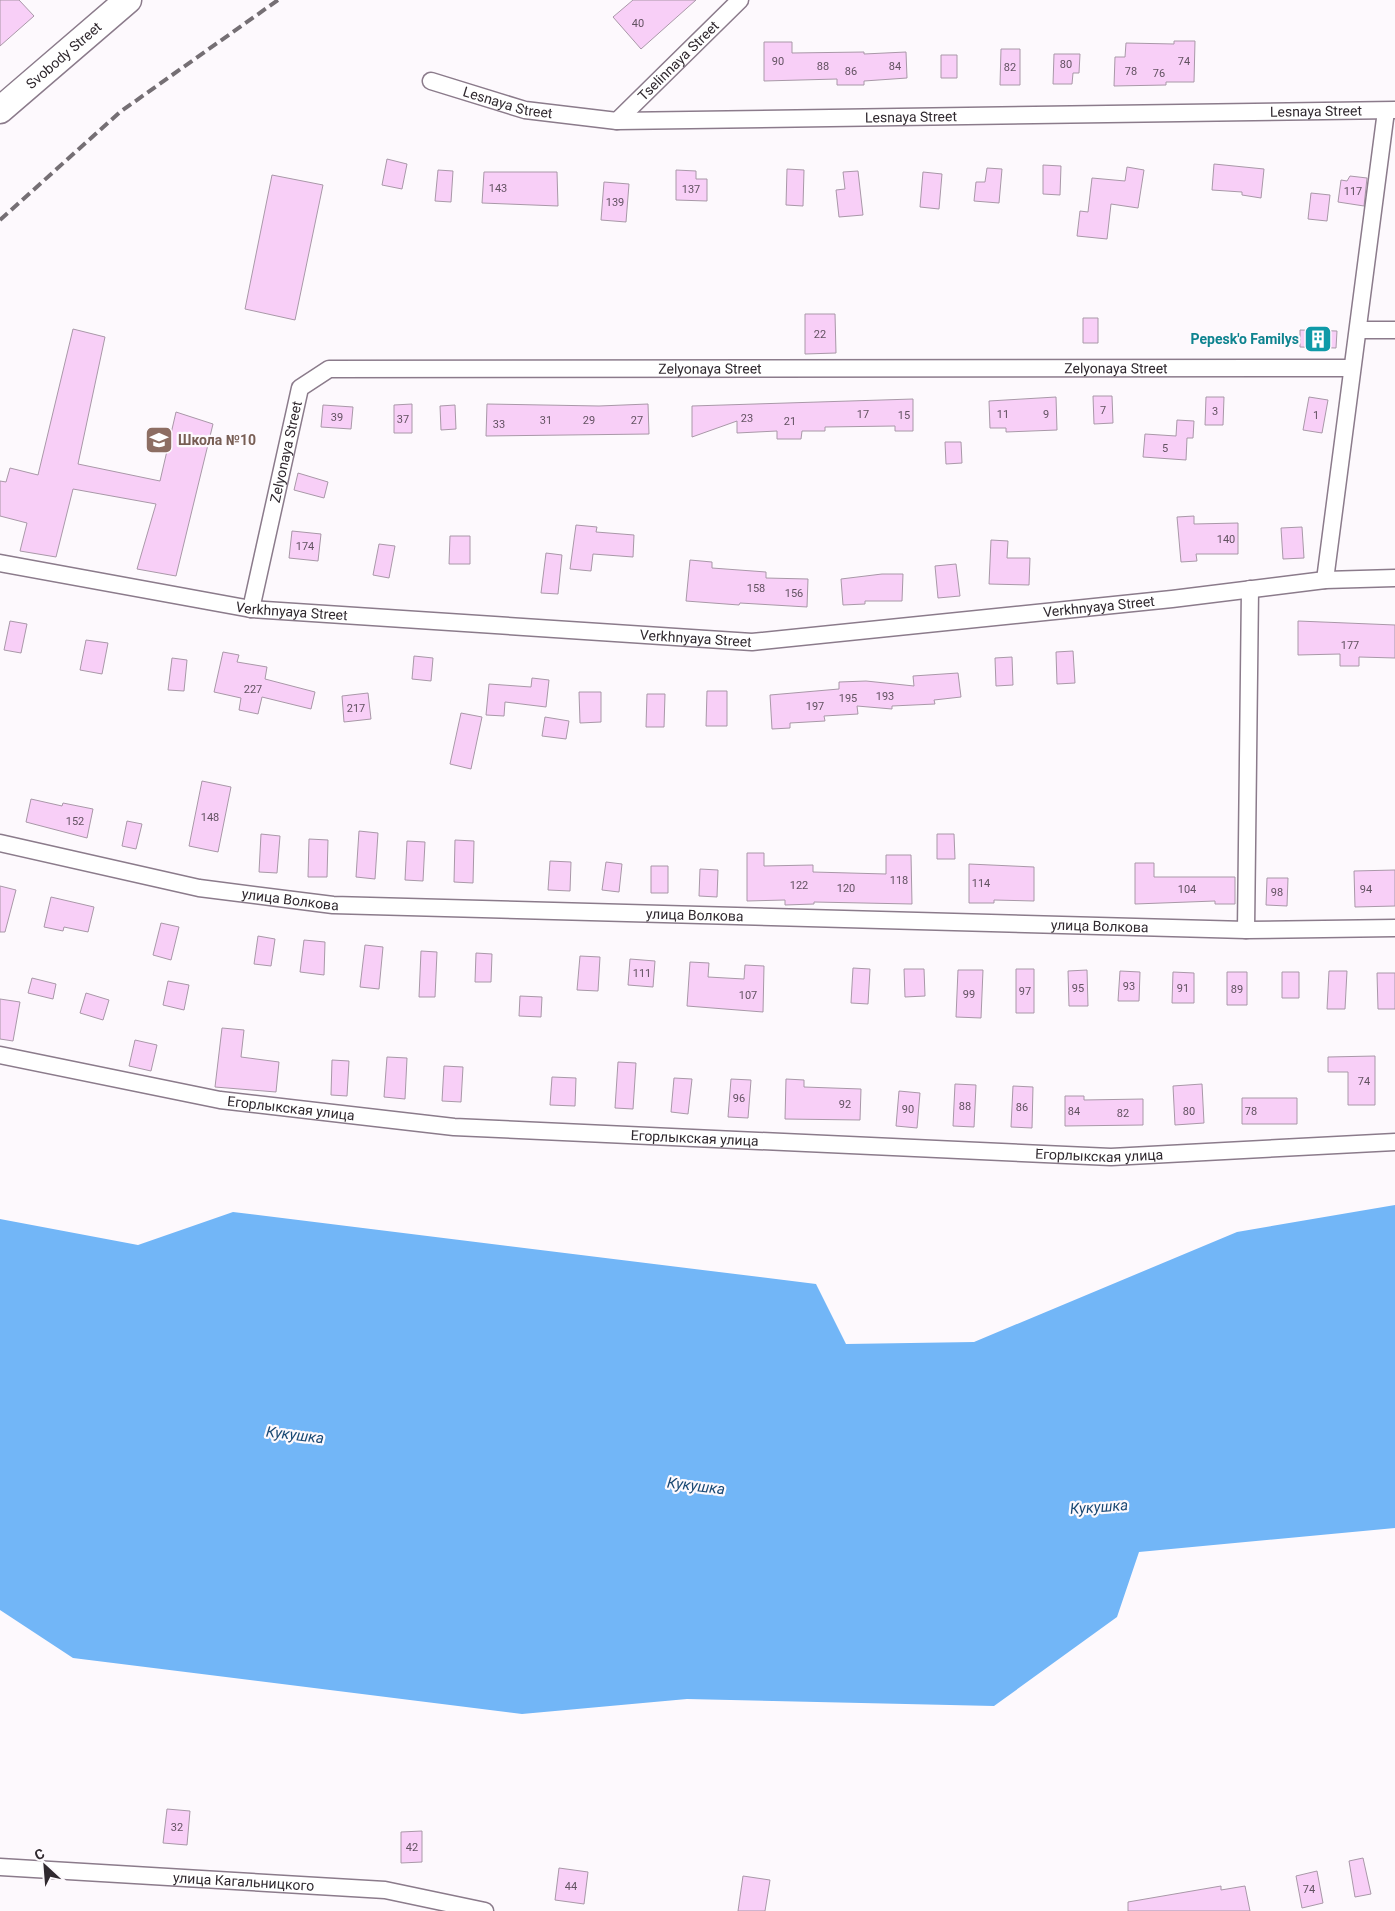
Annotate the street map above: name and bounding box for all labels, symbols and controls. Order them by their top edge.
house number: 40 [632,17,644,30]
street label: Tselinnaya Street [635,17,722,104]
street label: Svobody Street [23,18,105,92]
house number: 90 [772,55,784,68]
house number: 74 [1178,55,1190,68]
house number: 80 [1060,58,1072,71]
house number: 88 [817,60,829,73]
house number: 84 [889,60,901,73]
house number: 82 [1004,61,1016,74]
house number: 86 [845,65,857,78]
house number: 78 [1125,65,1137,78]
house number: 76 [1153,67,1165,80]
street label: Lesnaya Street [461,83,554,121]
street label: Lesnaya Street [1270,102,1362,120]
street label: Lesnaya Street [865,108,958,125]
house number: 143 [489,182,507,195]
house number: 137 [682,183,700,196]
house number: 117 [1344,185,1362,198]
house number: 139 [606,196,624,209]
building icon: Pepesk'o Familys [1303,324,1333,354]
house number: 22 [814,328,826,341]
place label: Pepesk'o Familys [1191,331,1299,347]
street label: Zelyonaya Street [1064,360,1168,376]
street label: Zelyonaya Street [658,361,762,377]
street label: Zelyonaya Street [267,399,305,504]
house number: 7 [1100,404,1106,417]
house number: 3 [1212,405,1218,418]
house number: 17 [857,408,869,421]
house number: 11 [997,408,1009,421]
house number: 9 [1043,408,1049,421]
house number: 15 [898,409,910,422]
house number: 1 [1313,409,1319,422]
house number: 39 [331,411,343,424]
house number: 23 [741,412,753,425]
house number: 37 [397,413,409,426]
house number: 31 [540,414,552,427]
house number: 29 [583,414,595,427]
house number: 27 [631,414,643,427]
house number: 21 [784,415,796,428]
house number: 33 [493,418,505,431]
school or university icon: Школа №10 [144,425,174,455]
place label: Школа №10 [178,432,256,448]
house number: 5 [1162,442,1168,455]
house number: 140 [1217,533,1235,546]
house number: 174 [296,540,314,553]
house number: 158 [747,582,765,595]
house number: 156 [785,587,803,600]
street label: Verkhnyaya Street [1042,593,1156,620]
street label: Verkhnyaya Street [235,598,349,623]
street label: Verkhnyaya Street [639,627,753,650]
house number: 177 [1341,639,1359,652]
house number: 227 [244,683,262,696]
house number: 193 [876,690,894,703]
house number: 195 [839,692,857,705]
house number: 197 [806,700,824,713]
house number: 217 [347,702,365,715]
house number: 148 [201,811,219,824]
house number: 152 [66,815,84,828]
house number: 118 [890,874,908,887]
house number: 114 [972,877,990,890]
house number: 122 [790,879,808,892]
house number: 120 [837,882,855,895]
house number: 104 [1178,883,1196,896]
house number: 94 [1360,883,1372,896]
street label: улица Волкова [241,885,339,913]
house number: 98 [1271,886,1283,899]
street label: улица Волкова [646,906,744,924]
street label: улица Волкова [1051,917,1149,935]
house number: 111 [633,967,651,980]
house number: 93 [1123,980,1135,993]
house number: 95 [1072,982,1084,995]
house number: 91 [1177,982,1189,995]
house number: 89 [1231,983,1243,996]
house number: 97 [1019,985,1031,998]
house number: 99 [963,988,975,1001]
house number: 107 [739,989,757,1002]
house number: 74 [1358,1075,1370,1088]
house number: 96 [733,1092,745,1105]
street label: Егорлыкская улица [226,1093,356,1123]
house number: 92 [839,1098,851,1111]
house number: 88 [959,1100,971,1113]
house number: 86 [1016,1101,1028,1114]
house number: 90 [902,1103,914,1116]
house number: 84 [1068,1105,1080,1118]
house number: 80 [1183,1105,1195,1118]
house number: 78 [1245,1105,1257,1118]
house number: 82 [1117,1107,1129,1120]
street label: Егорлыкская улица [630,1127,759,1149]
street label: Егорлыкская улица [1035,1146,1164,1165]
water label: Кукушка [265,1423,325,1447]
water label: Кукушка [666,1474,726,1498]
water label: Кукушка [1069,1496,1129,1518]
house number: 32 [171,1821,183,1834]
north arrow [20,1841,70,1891]
house number: 42 [406,1841,418,1854]
text: С [32,1845,47,1864]
street label: улица Кагальницкого [172,1869,315,1894]
house number: 44 [565,1880,577,1893]
house number: 74 [1303,1883,1315,1896]

